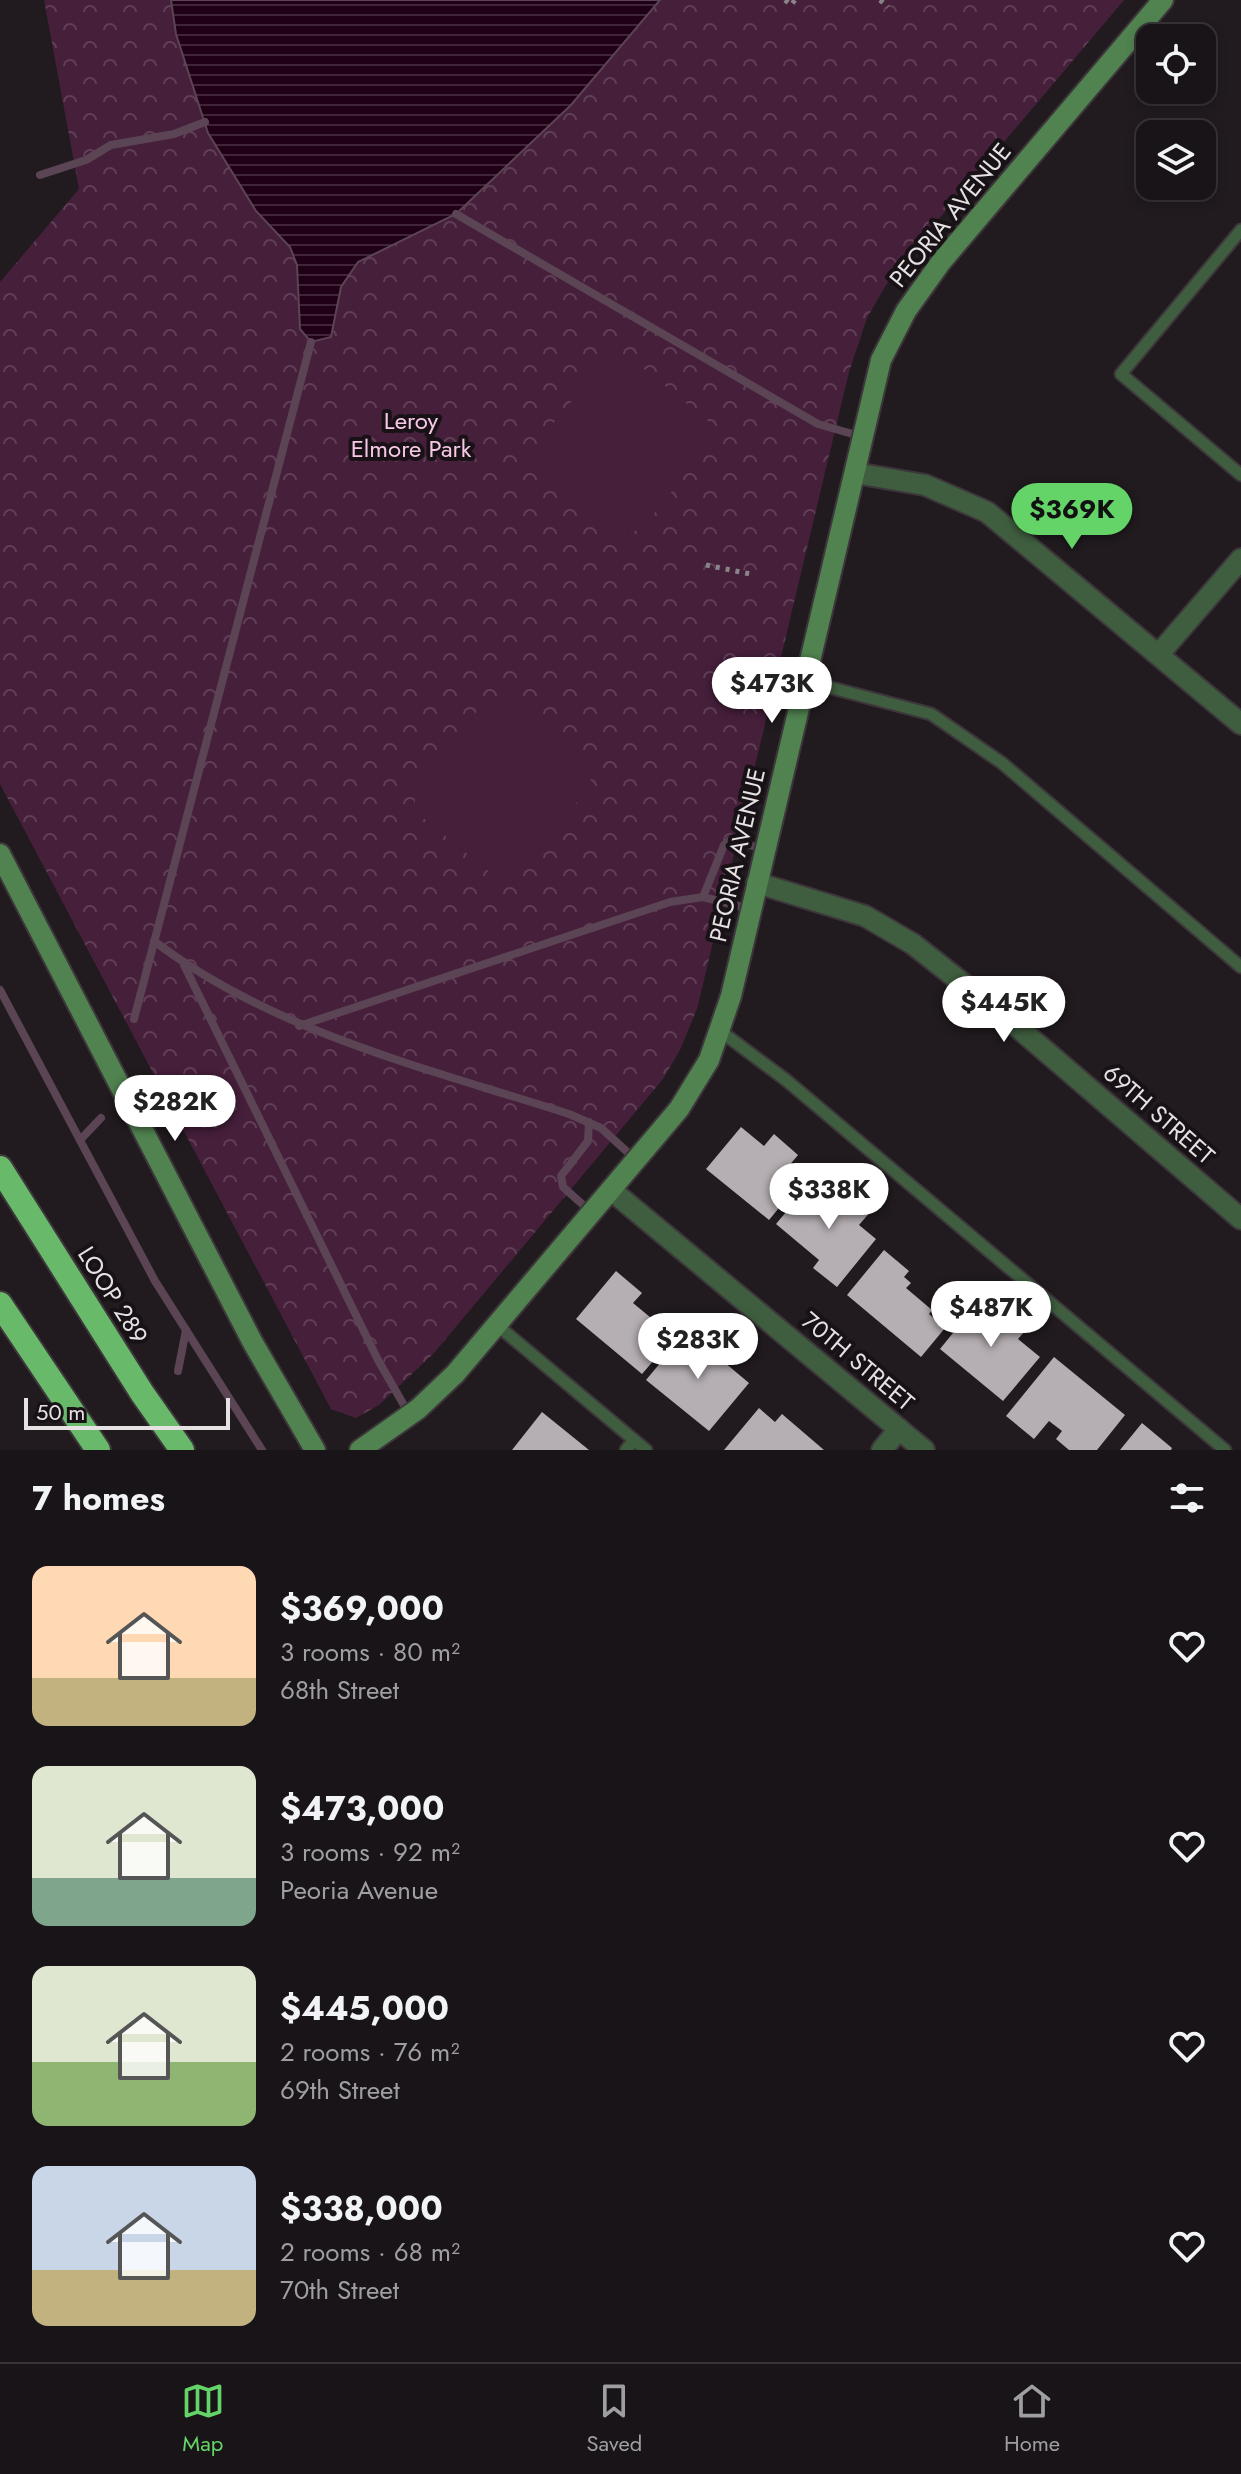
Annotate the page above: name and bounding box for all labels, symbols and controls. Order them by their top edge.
map controls [1136,24,1216,200]
button: locate [1136,24,1216,104]
button: layers [1136,120,1216,200]
street label: PEORIA AVENUE [881,135,1019,295]
park label: Leroy Elmore Park [351,403,472,466]
pin: $369K [1016,483,1128,551]
text: $369K [1029,490,1115,528]
pin: $473K [716,657,828,725]
text: $473K [730,664,814,702]
street label: PEORIA AVENUE [700,765,774,945]
pin: $445K [948,976,1060,1044]
text: $445K [960,983,1048,1021]
street label: 69TH STREET [1096,1056,1222,1172]
pin: $282K [119,1075,231,1143]
text: $282K [133,1082,217,1120]
pin: $338K [773,1163,885,1231]
text: $338K [788,1170,870,1208]
street label: LOOP 289 [69,1240,157,1350]
pin: $487K [935,1281,1047,1349]
text: $487K [949,1288,1033,1326]
street label: 70TH STREET [794,1303,922,1419]
pin: $283K [642,1313,754,1381]
text: $283K [656,1320,740,1358]
scale bar [24,1394,230,1430]
text: 50 m [36,1396,85,1428]
text: 7 homes [32,1474,165,1523]
icon: filters [1165,1476,1209,1520]
text: $369,000 [280,1584,444,1633]
icon: home [96,1598,192,1694]
icon: heart [1165,1624,1209,1668]
text: 3 rooms · 80 m² [280,1633,460,1671]
text: 68th Street [280,1671,399,1709]
text: $473,000 [280,1784,445,1833]
icon: home [96,1798,192,1894]
icon: heart [1165,1824,1209,1868]
text: 3 rooms · 92 m² [280,1833,460,1871]
text: Peoria Avenue [280,1871,438,1909]
text: $445,000 [280,1984,449,2033]
icon: home [96,1998,192,2094]
icon: heart [1165,2024,1209,2068]
text: 2 rooms · 76 m² [280,2033,459,2071]
text: 69th Street [280,2071,400,2109]
text: $338,000 [280,2184,443,2233]
icon: home [96,2198,192,2294]
icon: heart [1165,2224,1209,2268]
text: 2 rooms · 68 m² [280,2233,460,2271]
text: 70th Street [280,2271,399,2309]
tab: Map [181,2379,225,2459]
tab: Saved [587,2379,642,2459]
tab: Home [1004,2379,1060,2459]

